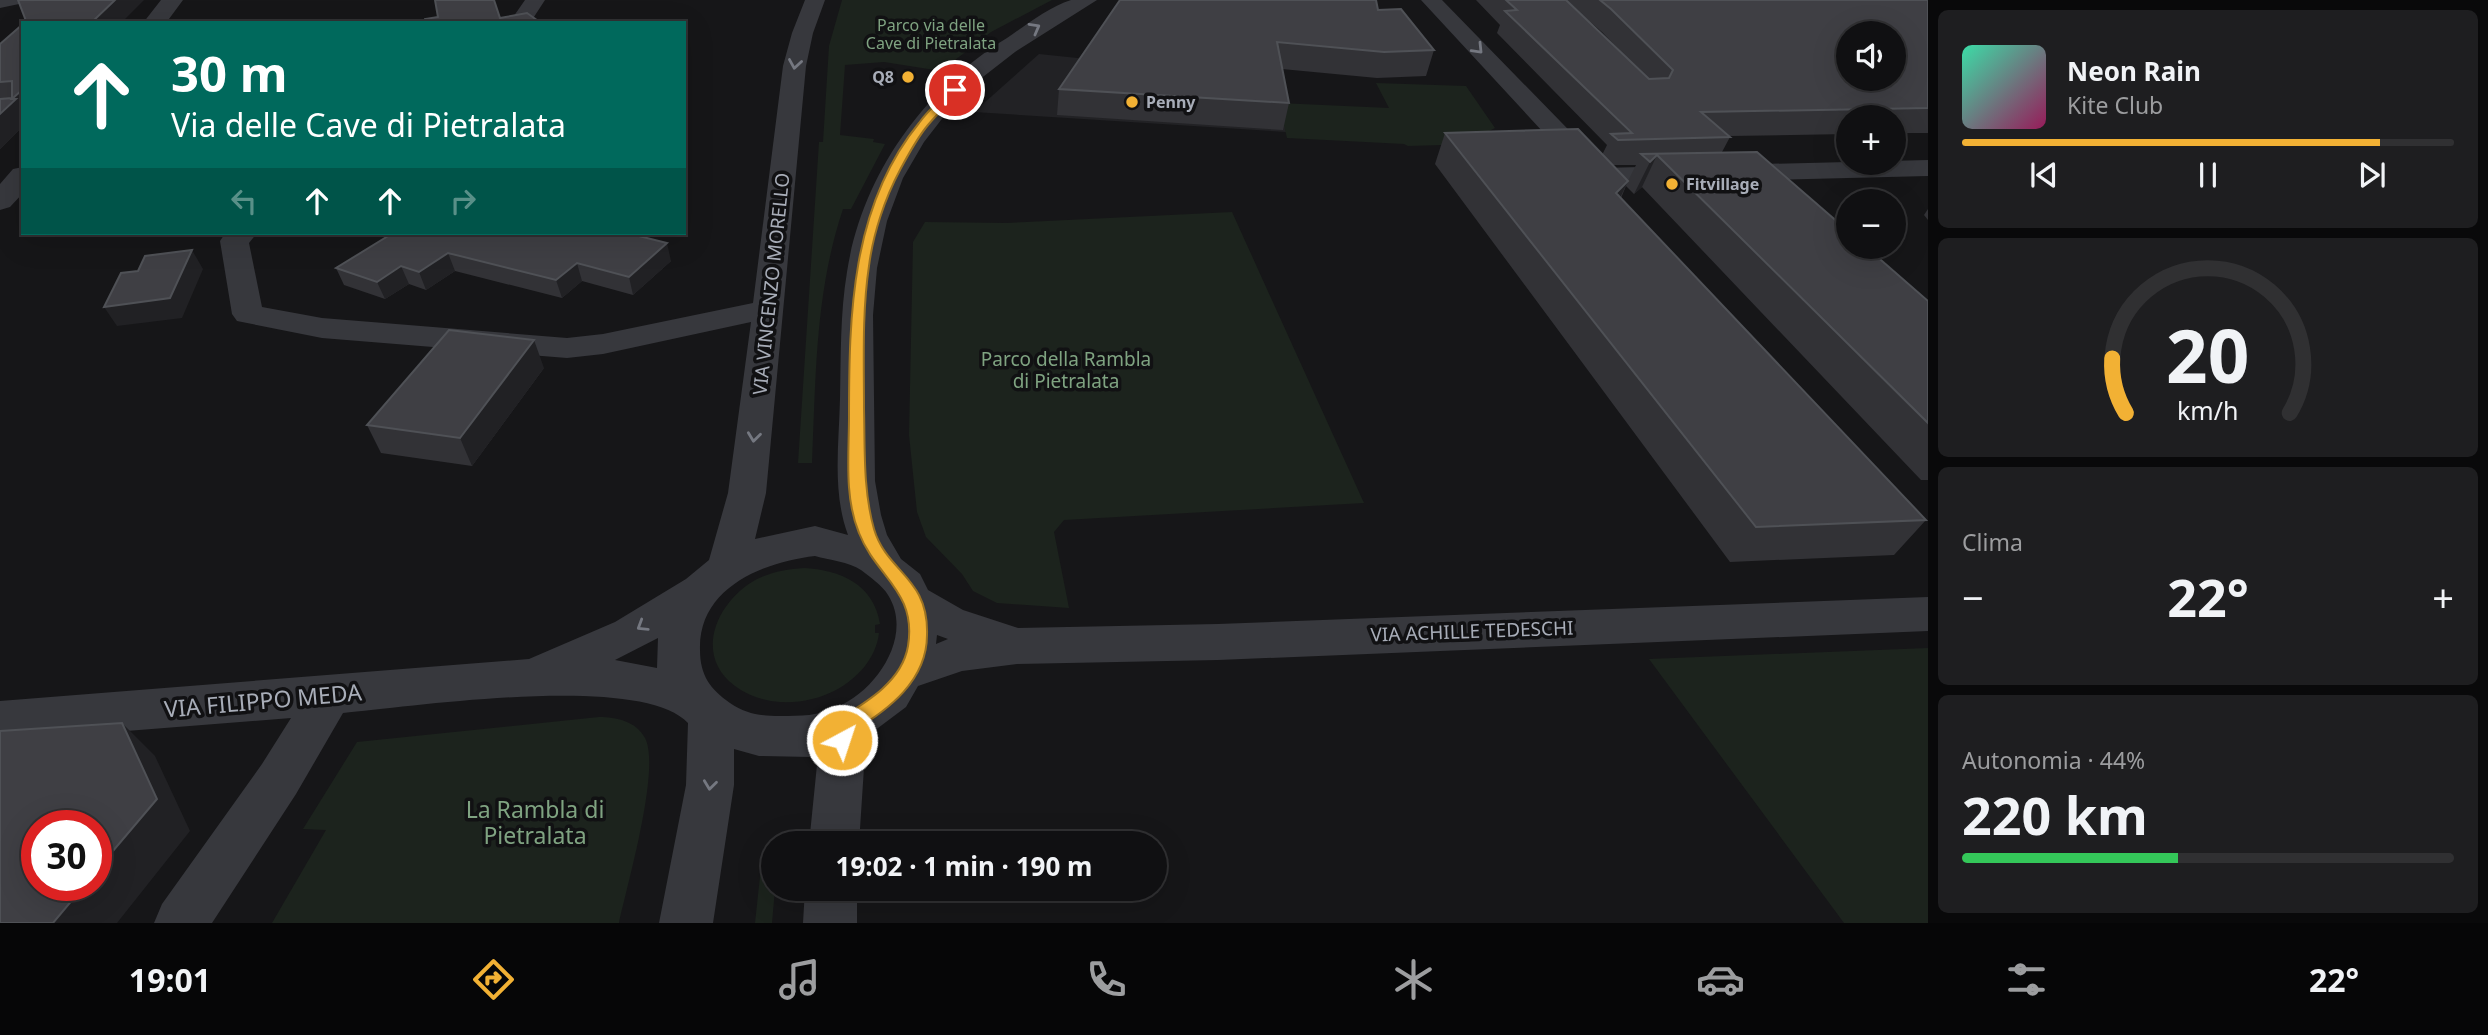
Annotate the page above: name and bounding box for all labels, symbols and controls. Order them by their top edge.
park label: Parco via delle Cave di Pietralata [866,14,996,54]
map controls [1836,21,1906,259]
button: sound [1836,21,1906,91]
one-way arrow [1027,23,1040,36]
text: 30 m [171,40,288,106]
one-way arrow [1470,41,1483,54]
icon: ahead [56,49,147,140]
text: Neon Rain [2067,53,2201,89]
one-way arrow [788,58,803,70]
pin [925,60,985,120]
place label: Q8 [872,66,894,88]
marker: Q8 [900,69,916,85]
icon: arrive [936,71,974,109]
text: Kite Club [2067,89,2163,121]
place label: Penny [1146,91,1196,113]
marker: Penny [1124,94,1140,110]
text: Via delle Cave di Pietralata [171,103,566,146]
button: + [1836,105,1906,175]
icon: previous [2025,156,2063,194]
icon: pause [2189,156,2227,194]
icon: next [2353,156,2391,194]
street label: VIA VINCENZO MORELLO [746,172,796,396]
place label: Fitvillage [1686,173,1759,195]
marker: Fitvillage [1664,176,1680,192]
icon: left [225,182,263,220]
icon: ahead [298,182,336,220]
icon: ahead [371,182,409,220]
icon: right [444,182,482,220]
button: − [1836,189,1906,259]
text: 20 [2166,306,2250,405]
park label: Parco della Rambla di Pietralata [981,346,1151,394]
text: km/h [2177,393,2239,427]
one-way arrow [746,431,761,442]
text: Clima [1962,526,2023,558]
text: 22° [2167,561,2249,632]
text: − [1962,571,1984,623]
text: + [2432,571,2454,623]
street label: VIA ACHILLE TEDESCHI [1370,614,1574,648]
one-way arrow [637,618,650,631]
street label: VIA FILIPPO MEDA [163,675,363,725]
position arrow [805,703,879,777]
text: Autonomia · 44% [1962,744,2145,776]
one-way arrow [702,779,717,791]
text: 220 km [1962,779,2148,850]
park label: La Rambla di Pietralata [466,793,604,851]
speed limit sign: 30 [21,810,112,901]
text: 19:02 · 1 min · 190 m [836,848,1092,884]
icon: directions [469,955,518,1004]
icon: music [775,955,824,1004]
icon: phone [1082,955,1131,1004]
icon: climate [1389,955,1438,1004]
icon: car [1696,955,1745,1004]
icon: filters [2002,955,2051,1004]
text: 19:01 [129,958,211,1001]
text: 22° [2309,958,2359,1001]

